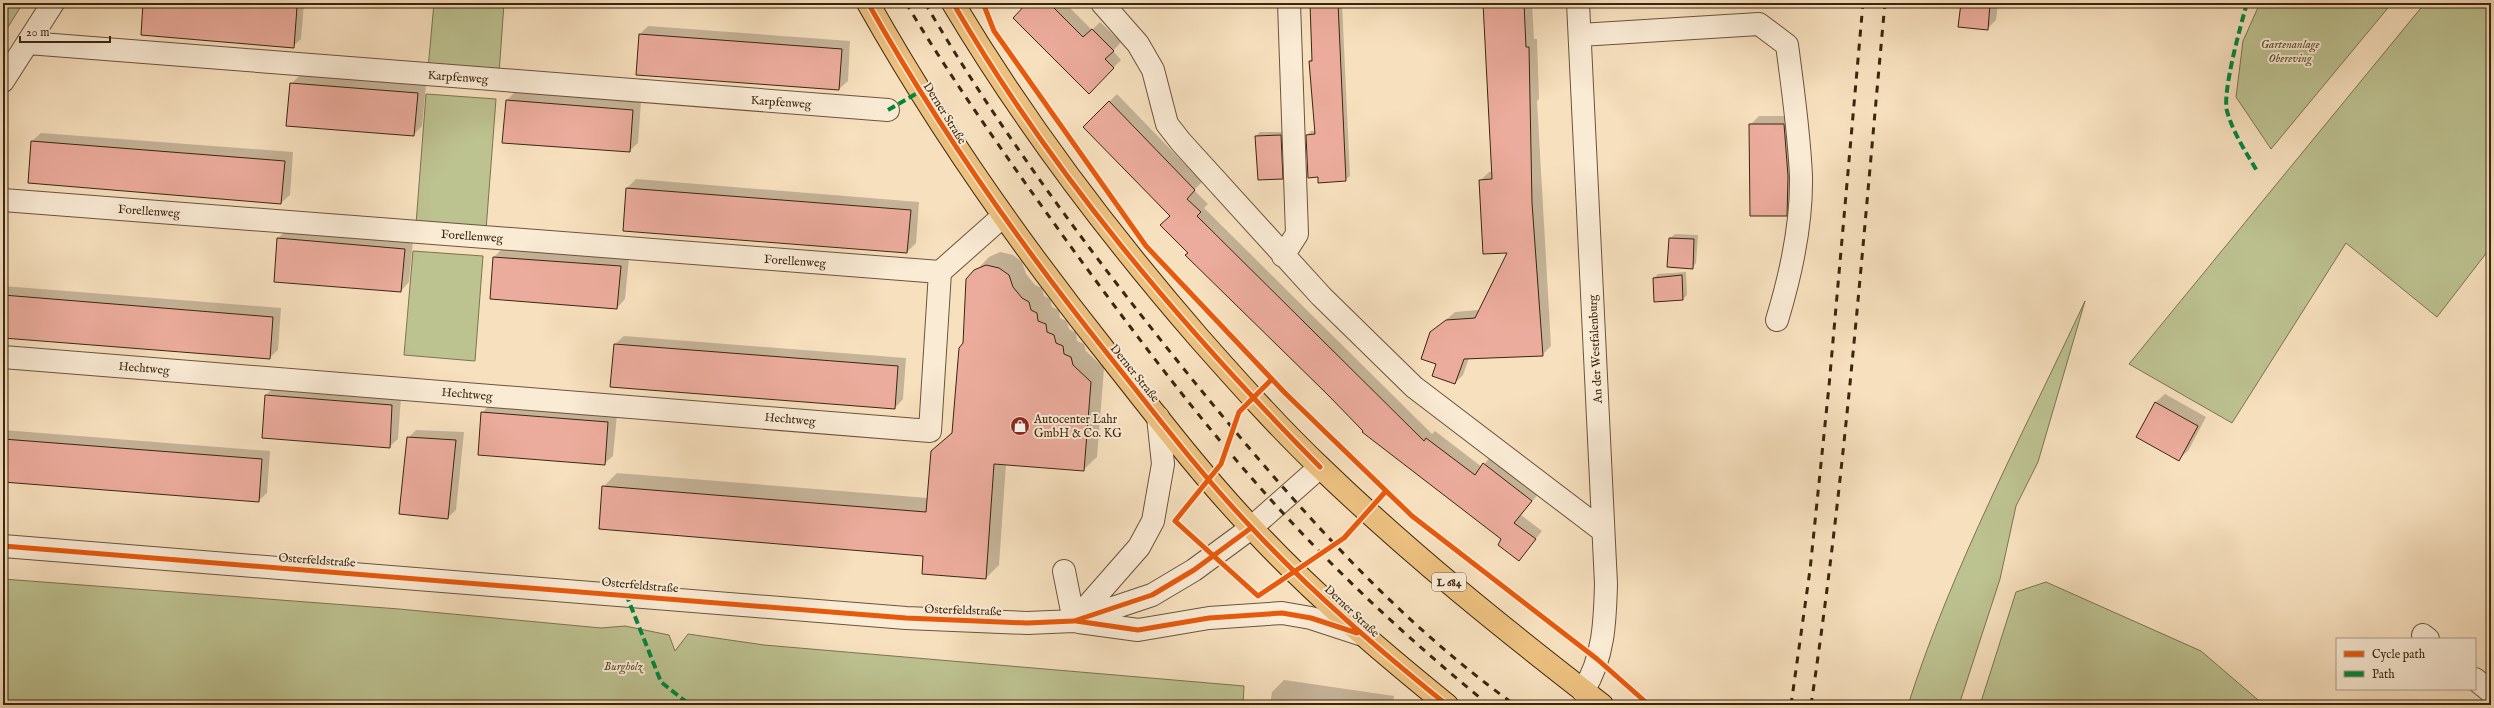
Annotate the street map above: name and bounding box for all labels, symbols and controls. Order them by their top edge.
scale bar [20,18,110,44]
text: 20 m [26,25,49,40]
park label: Gartenanlage Obereving [2261,37,2319,67]
street label: Karpfenweg [427,68,489,88]
street label: Derner Straße [920,80,970,147]
street label: Karpfenweg [750,93,812,113]
street label: Forellenweg [118,202,181,221]
street label: Forellenweg [441,227,504,246]
street label: Forellenweg [764,252,827,271]
street label: An der Westfalenburg [1585,294,1606,405]
street label: Derner Straße [1107,341,1163,406]
street label: Hechtweg [118,359,171,378]
street label: Hechtweg [441,385,494,404]
street label: Hechtweg [764,410,817,429]
place label: Autocenter Lahr GmbH & Co. KG [1033,412,1122,441]
shop icon: Autocenter Lahr GmbH & Co. KG [1009,415,1031,437]
street label: Osterfeldstraße [278,550,357,571]
road number: L 684 [1432,573,1466,591]
street label: Osterfeldstraße [601,575,680,596]
street label: Derner Straße [1321,582,1383,641]
street label: Osterfeldstraße [924,602,1002,619]
legend [2336,638,2476,690]
text: Cycle path [2372,647,2426,663]
park label: Burgholz [604,659,644,675]
text: Path [2372,667,2395,682]

